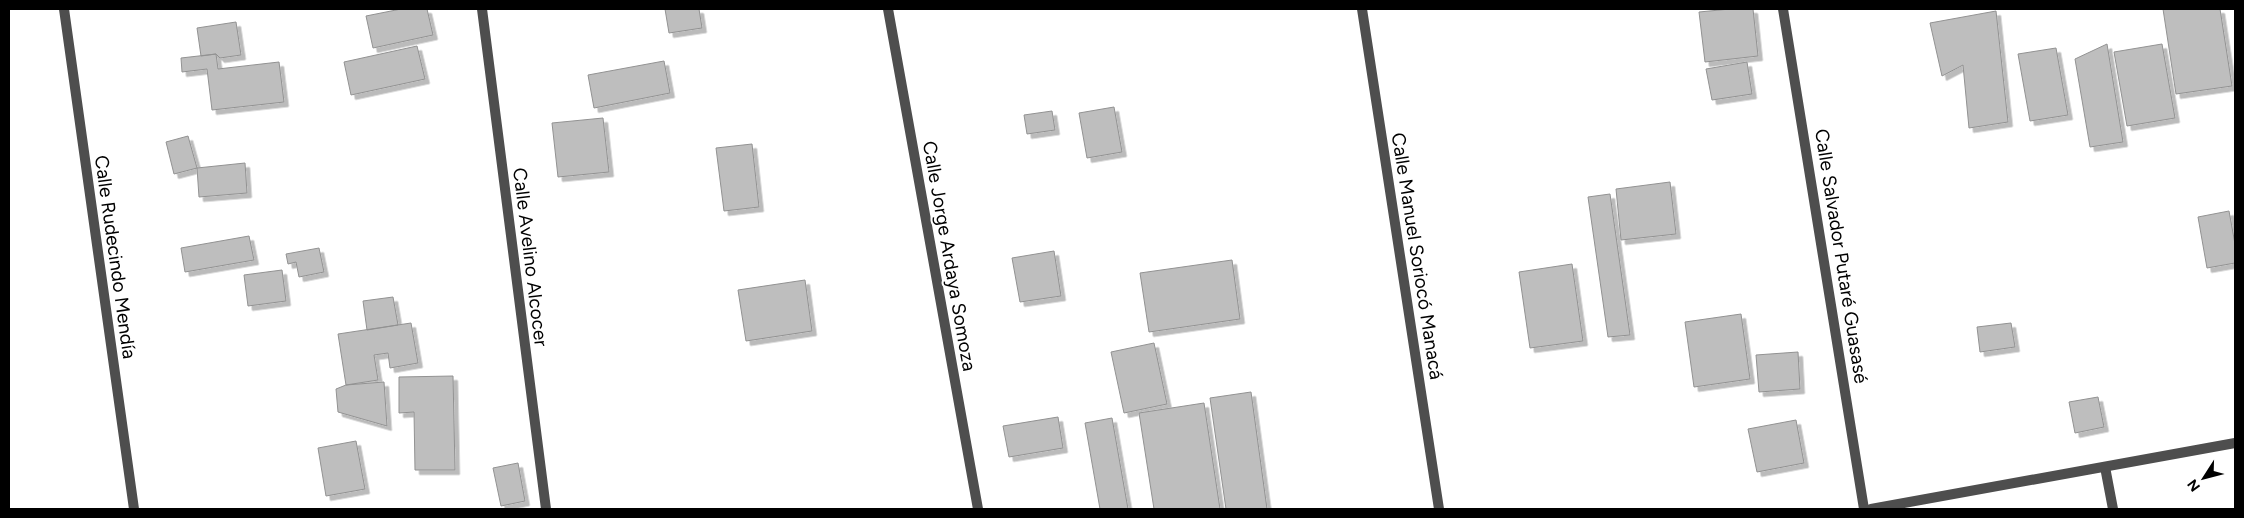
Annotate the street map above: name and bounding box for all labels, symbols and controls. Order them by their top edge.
street label: Calle Salvador Putaré Guasasé [1810,127,1873,385]
street label: Calle Manuel Soriocó Manacá [1387,131,1448,381]
street label: Calle Jorge Ardaya Somoza [918,139,981,373]
street label: Calle Rudecindo Mendía [90,154,141,360]
street label: Calle Avelino Alcocer [508,166,553,348]
north arrow [2179,453,2229,503]
text: N [2184,476,2204,495]

